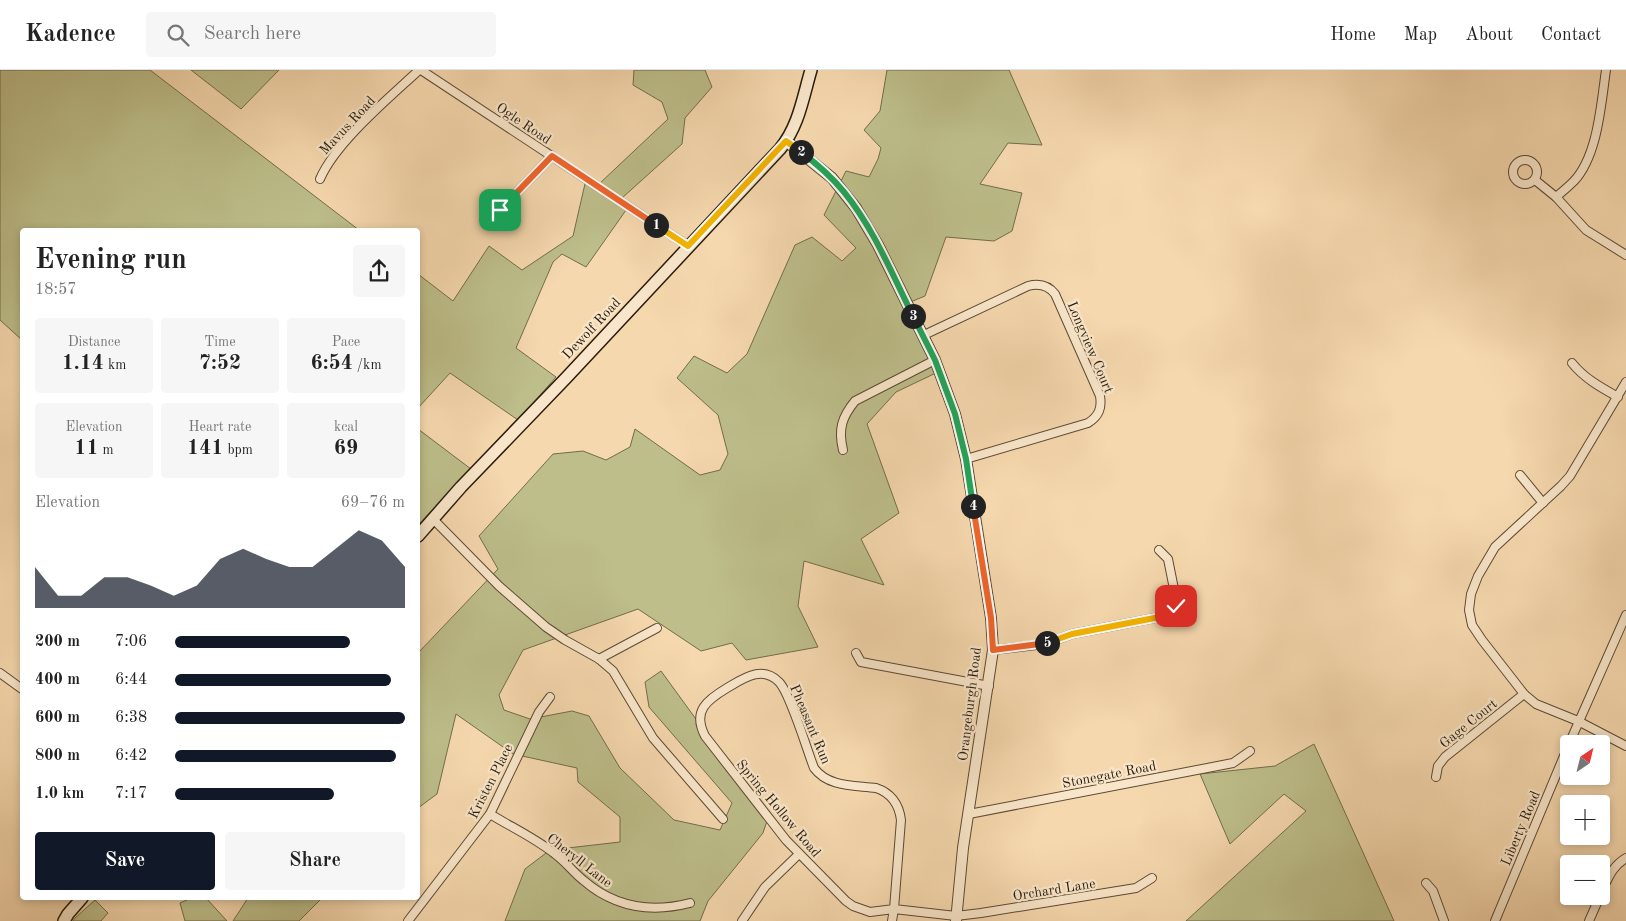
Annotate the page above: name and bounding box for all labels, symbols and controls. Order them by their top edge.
search box [146,12,496,57]
icon: search [164,21,192,49]
text: Kadence [25,23,116,47]
text: Search here [204,25,301,44]
text: Home [1330,26,1376,44]
text: Map [1404,26,1437,44]
text: About [1465,26,1513,44]
text: Contact [1541,26,1601,44]
street label: Mavus Road [317,94,378,158]
street label: Ogle Road [494,100,553,147]
pin: 2 [788,140,814,164]
text: 2 [797,145,806,159]
pin [479,189,521,231]
icon: arrive [486,196,514,224]
pin: 1 [644,212,668,238]
text: 1 [652,218,661,232]
button: share [353,245,405,297]
text: Evening run [35,247,187,275]
text: 18:57 [35,282,77,298]
street label: Dewolf Road [560,295,623,362]
street label: Longview Court [1064,299,1116,395]
pin: 3 [900,304,926,328]
text: 3 [909,309,918,323]
text: Distance [68,335,120,349]
text: Time [204,335,236,349]
text: Pace [332,335,360,349]
text: 1.14 [62,353,104,374]
text: 7:52 [199,353,241,374]
text: 6:54 [310,353,353,374]
text: km [104,358,126,372]
text: /km [353,358,382,372]
text: Elevation [66,420,122,434]
text: Heart rate [189,420,251,434]
text: kcal [334,420,358,434]
text: 11 [74,438,99,459]
text: 141 [187,438,224,459]
text: 69 [334,438,358,459]
text: m [99,443,114,457]
text: bpm [224,443,253,457]
pin: 4 [960,494,986,518]
text: Elevation [35,495,100,511]
text: 69–76 m [341,495,405,511]
text: 4 [969,499,978,513]
pin [1155,585,1197,627]
icon: check [1162,592,1190,620]
pin: 5 [1034,630,1060,656]
text: 200 m [35,634,80,650]
text: 7:06 [115,634,147,650]
text: 5 [1043,636,1052,650]
street label: Orangeburgh Road [956,646,984,762]
text: 400 m [35,672,80,688]
text: 6:44 [115,672,147,688]
street label: Pheasant Run [787,683,833,767]
street label: Gage Court [1437,696,1500,751]
text: 600 m [35,710,80,726]
text: 6:38 [115,710,147,726]
north arrow [1560,735,1610,785]
map controls [1560,735,1610,905]
street label: Kristen Place [466,742,516,821]
text: 800 m [35,748,80,764]
text: 6:42 [115,748,147,764]
street label: Spring Hollow Road [733,757,823,860]
street label: Stonegate Road [1061,759,1157,791]
text: 1.0 km [35,786,84,802]
text: 7:17 [115,786,147,802]
street label: Liberty Road [1499,789,1543,868]
button: + [1560,795,1610,845]
street label: Cheryll Lane [544,831,615,890]
button: Save [35,832,215,890]
button: Share [225,832,405,890]
button: − [1560,855,1610,905]
street label: Orchard Lane [1012,877,1096,903]

